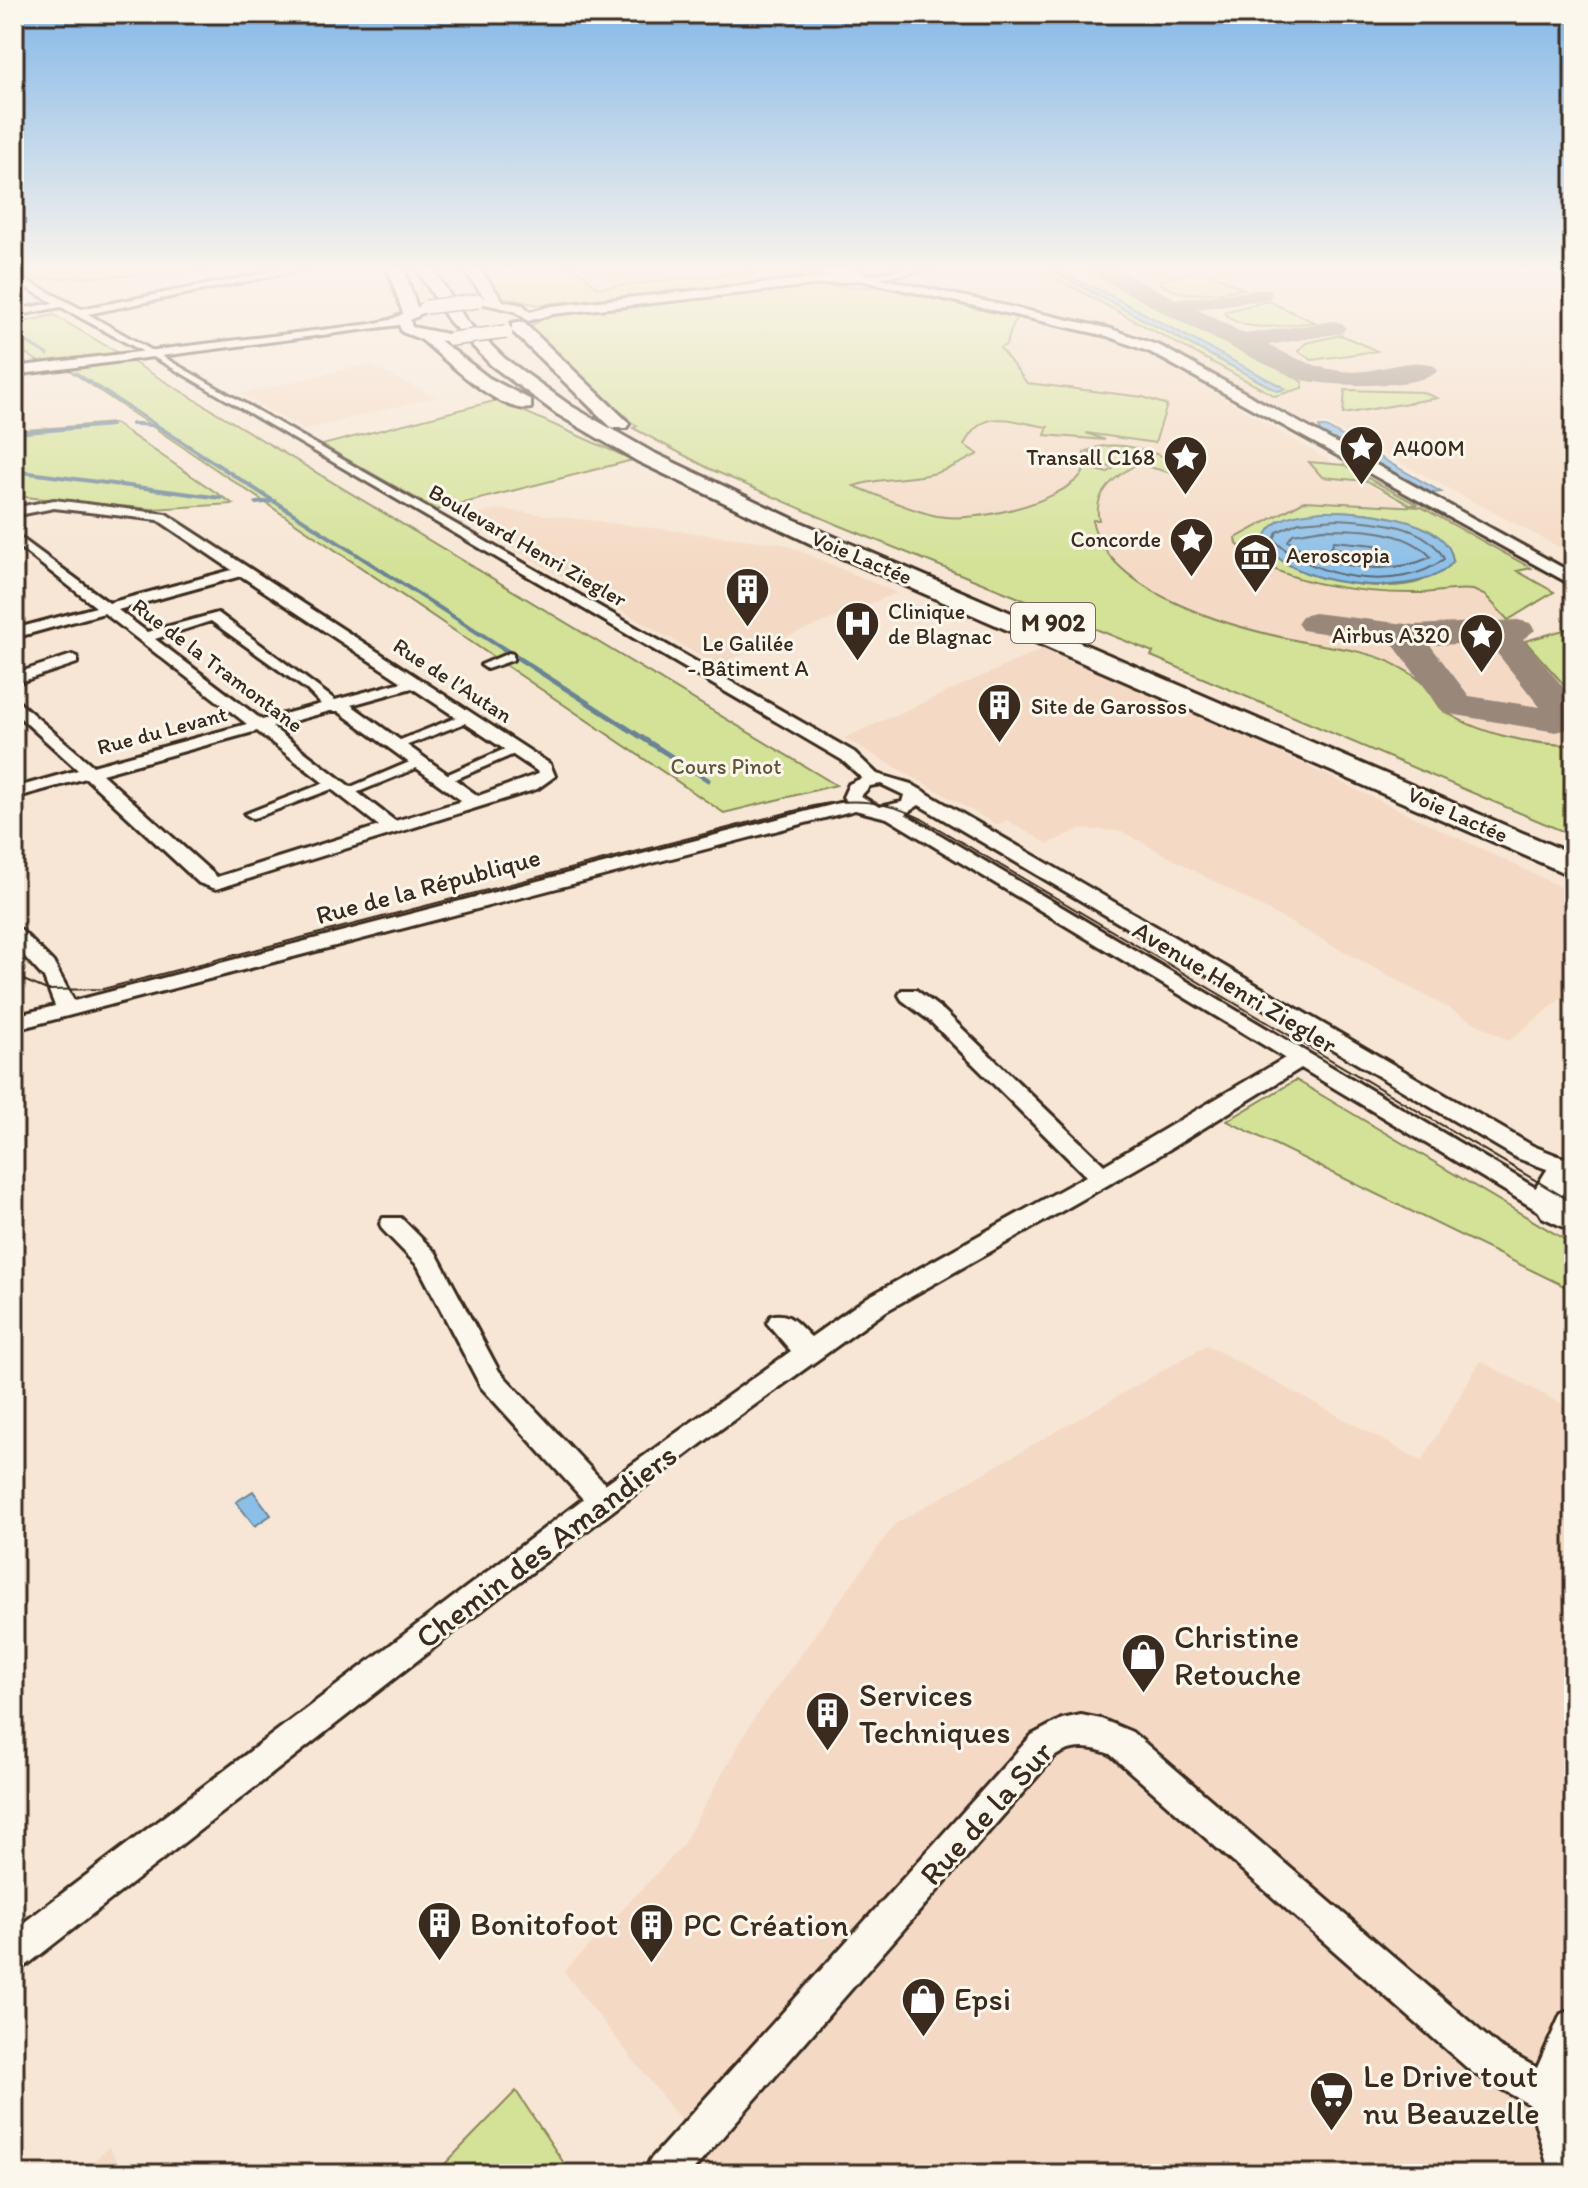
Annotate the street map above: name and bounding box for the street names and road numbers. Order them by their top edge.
street label: Boulevard Henri Ziegler [424,478,632,613]
street label: Voie Lactée [807,524,916,591]
street label: Rue de la Tramontane [127,592,309,739]
road number: M 902 [1011,603,1095,643]
street label: Rue de l'Autan [388,632,518,729]
street label: Rue du Levant [94,700,230,761]
street label: Voie Lactée [1404,780,1512,848]
street label: Rue de la République [312,841,544,931]
street label: Avenue Henri Ziegler [1127,914,1343,1061]
street label: Chemin des Amandiers [408,1436,684,1656]
street label: Rue de la Sur [911,1733,1061,1893]

